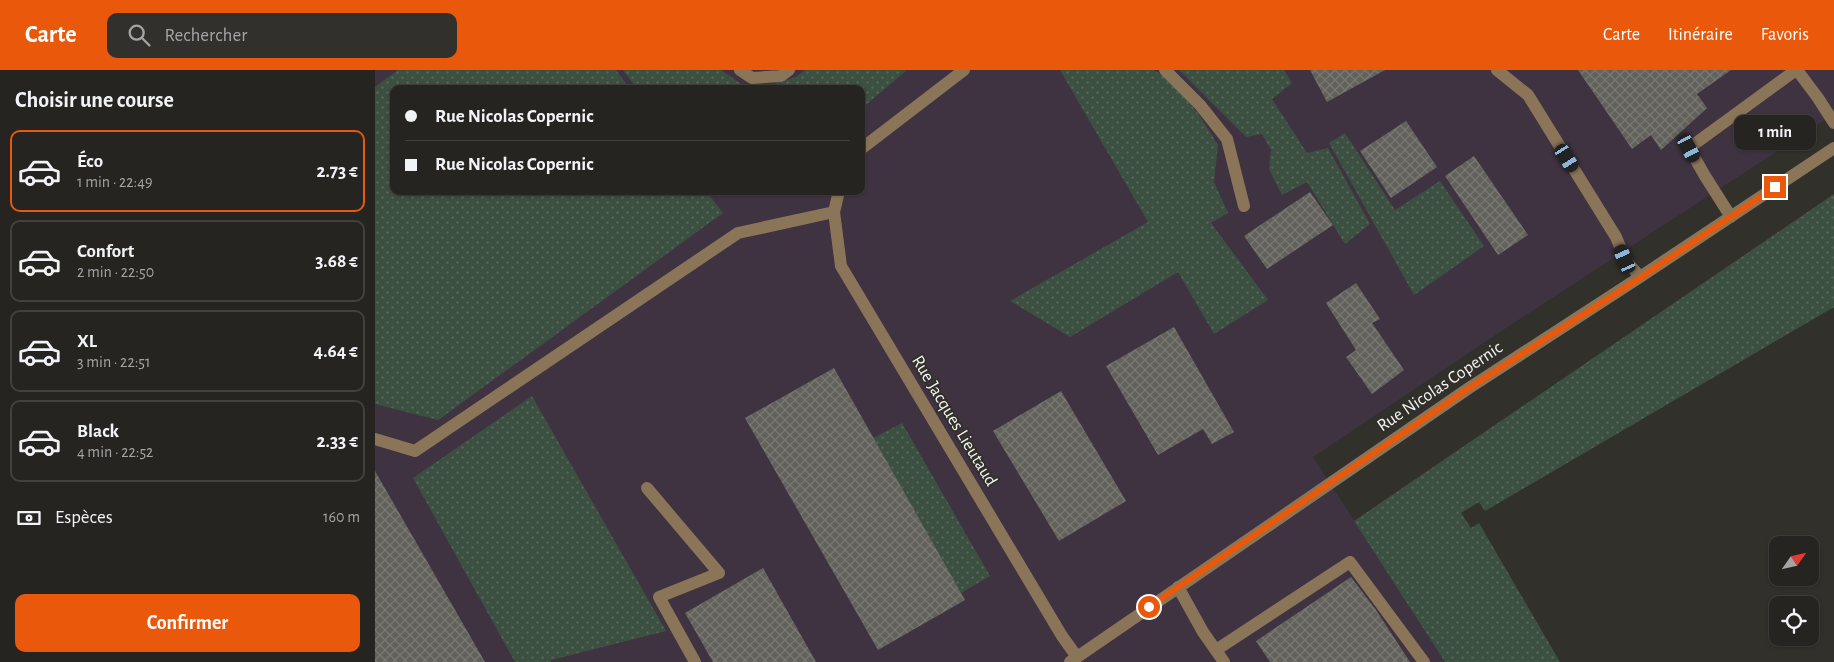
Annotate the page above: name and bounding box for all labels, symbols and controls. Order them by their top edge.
search box [107,13,457,58]
icon: search [125,21,153,49]
text: Carte [25,23,77,47]
text: Rechercher [165,26,247,45]
text: Carte [1603,26,1640,44]
text: Itinéraire [1668,26,1733,44]
text: Favoris [1761,26,1809,44]
text: Choisir une course [15,89,174,111]
text: Rue Nicolas Copernic [435,107,593,126]
callout: 1 min [1734,114,1816,150]
text: 1 min [1758,124,1792,140]
car [1675,131,1702,165]
car [1552,141,1581,175]
icon: car [17,149,62,194]
text: Éco [77,152,103,171]
text: Rue Nicolas Copernic [435,155,593,174]
text: 2.73 € [317,162,358,181]
text: 1 min · 22:49 [77,174,152,190]
route end [1764,176,1786,198]
icon: car [17,239,62,284]
text: Confort [77,242,134,261]
car [1612,242,1637,276]
text: 3.68 € [315,252,358,271]
text: 2 min · 22:50 [77,264,154,280]
icon: car [17,329,62,374]
text: XL [77,332,97,351]
street label: Rue Nicolas Copernic [1374,339,1506,435]
text: 4.64 € [314,342,358,361]
street label: Rue Jacques Lieutaud [908,353,1000,489]
text: 3 min · 22:51 [77,354,151,370]
icon: car [17,419,62,464]
text: Black [77,422,119,441]
text: 2.33 € [317,432,358,451]
text: 4 min · 22:52 [77,444,153,460]
icon: cash [15,504,43,532]
text: Espèces [55,508,113,527]
text: 160 m [323,509,360,525]
north arrow [1769,536,1819,586]
map controls [1769,536,1819,646]
button: Confirmer [15,594,360,652]
route start [1138,596,1160,618]
button: locate [1769,596,1819,646]

